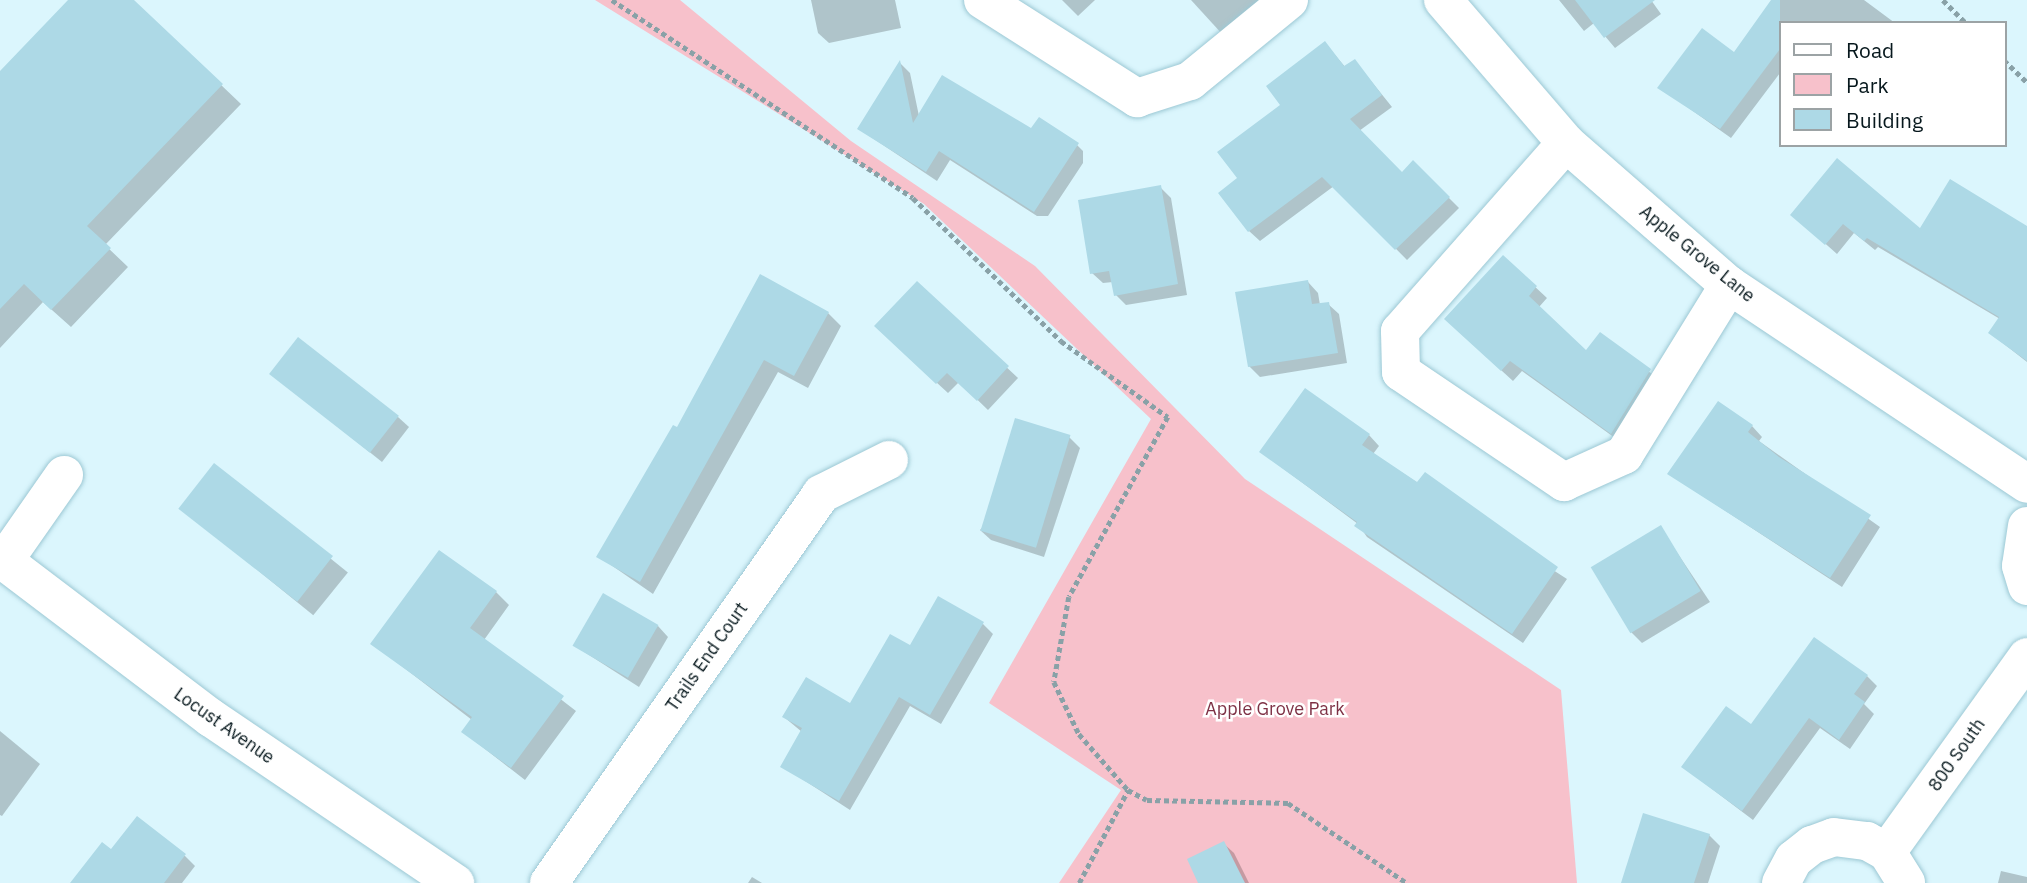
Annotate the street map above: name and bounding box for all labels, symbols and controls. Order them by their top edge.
legend [1778,21,2006,147]
text: Road [1846,36,1894,64]
text: Park [1846,71,1889,99]
text: Building [1846,106,1923,134]
street label: Apple Grove Lane [1635,201,1759,307]
street label: Trails End Court [661,598,753,716]
street label: Locust Avenue [170,683,278,769]
park label: Apple Grove Park [1205,698,1345,720]
street label: 800 South [1924,714,1990,796]

